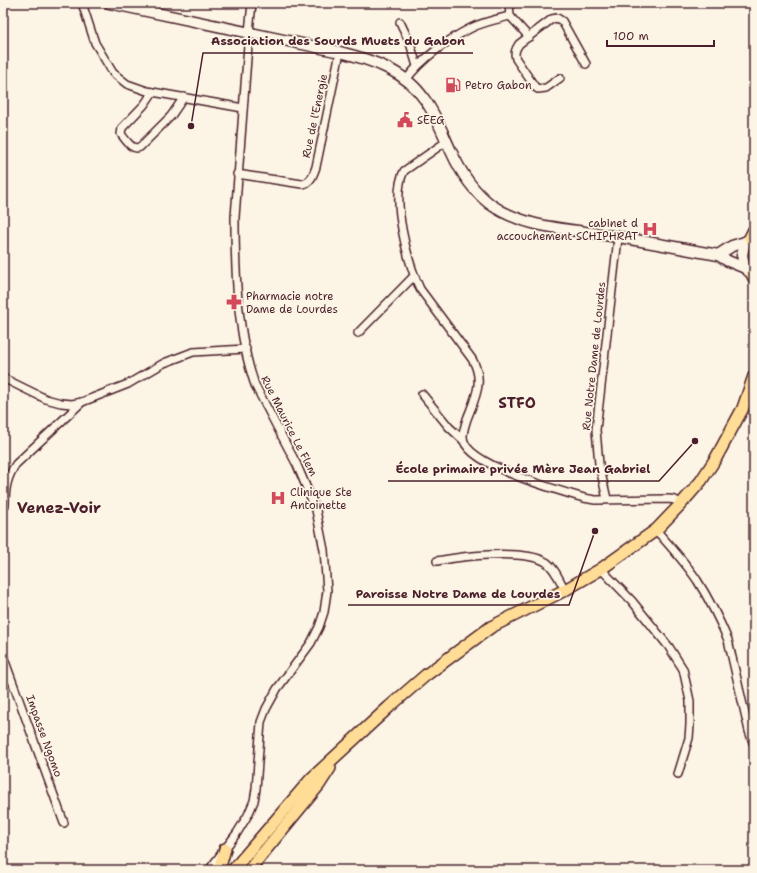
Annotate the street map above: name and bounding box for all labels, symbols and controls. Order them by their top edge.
scale bar [607,22,714,48]
text: 100 m [613,28,649,44]
callout: Association des Sourds Muets du Gabon [203,29,473,53]
text: Association des Sourds Muets du Gabon [211,33,465,49]
street label: Rue de l'Energie [299,73,331,159]
fuel station icon: Petro Gabon [444,76,462,94]
place label: Petro Gabon [465,78,532,93]
public building icon: SEEG [396,111,414,129]
place label: SEEG [417,113,445,128]
place label: cabinet d accouchement SCHIPHRAT [497,216,638,244]
hospital icon: cabinet d accouchement SCHIPHRAT [641,220,659,238]
street label: Rue Notre Dame de Lourdes [579,281,609,431]
place label: Pharmacie notre Dame de Lourdes [246,289,338,317]
pharmacy icon: Pharmacie notre Dame de Lourdes [225,293,243,311]
street label: Rue Maurice Le Flem [257,373,321,479]
district label: STFO [498,393,536,413]
callout: École primaire privée Mère Jean Gabriel [388,457,659,481]
text: École primaire privée Mère Jean Gabriel [396,461,650,477]
place label: Clinique Ste Antoinette [290,485,352,513]
hospital icon: Clinique Ste Antoinette [269,489,287,507]
district label: Venez-Voir [17,498,101,518]
callout: Paroisse Notre Dame de Lourdes [348,581,569,605]
text: Paroisse Notre Dame de Lourdes [356,586,560,602]
street label: Impasse Ngomo [22,693,66,779]

